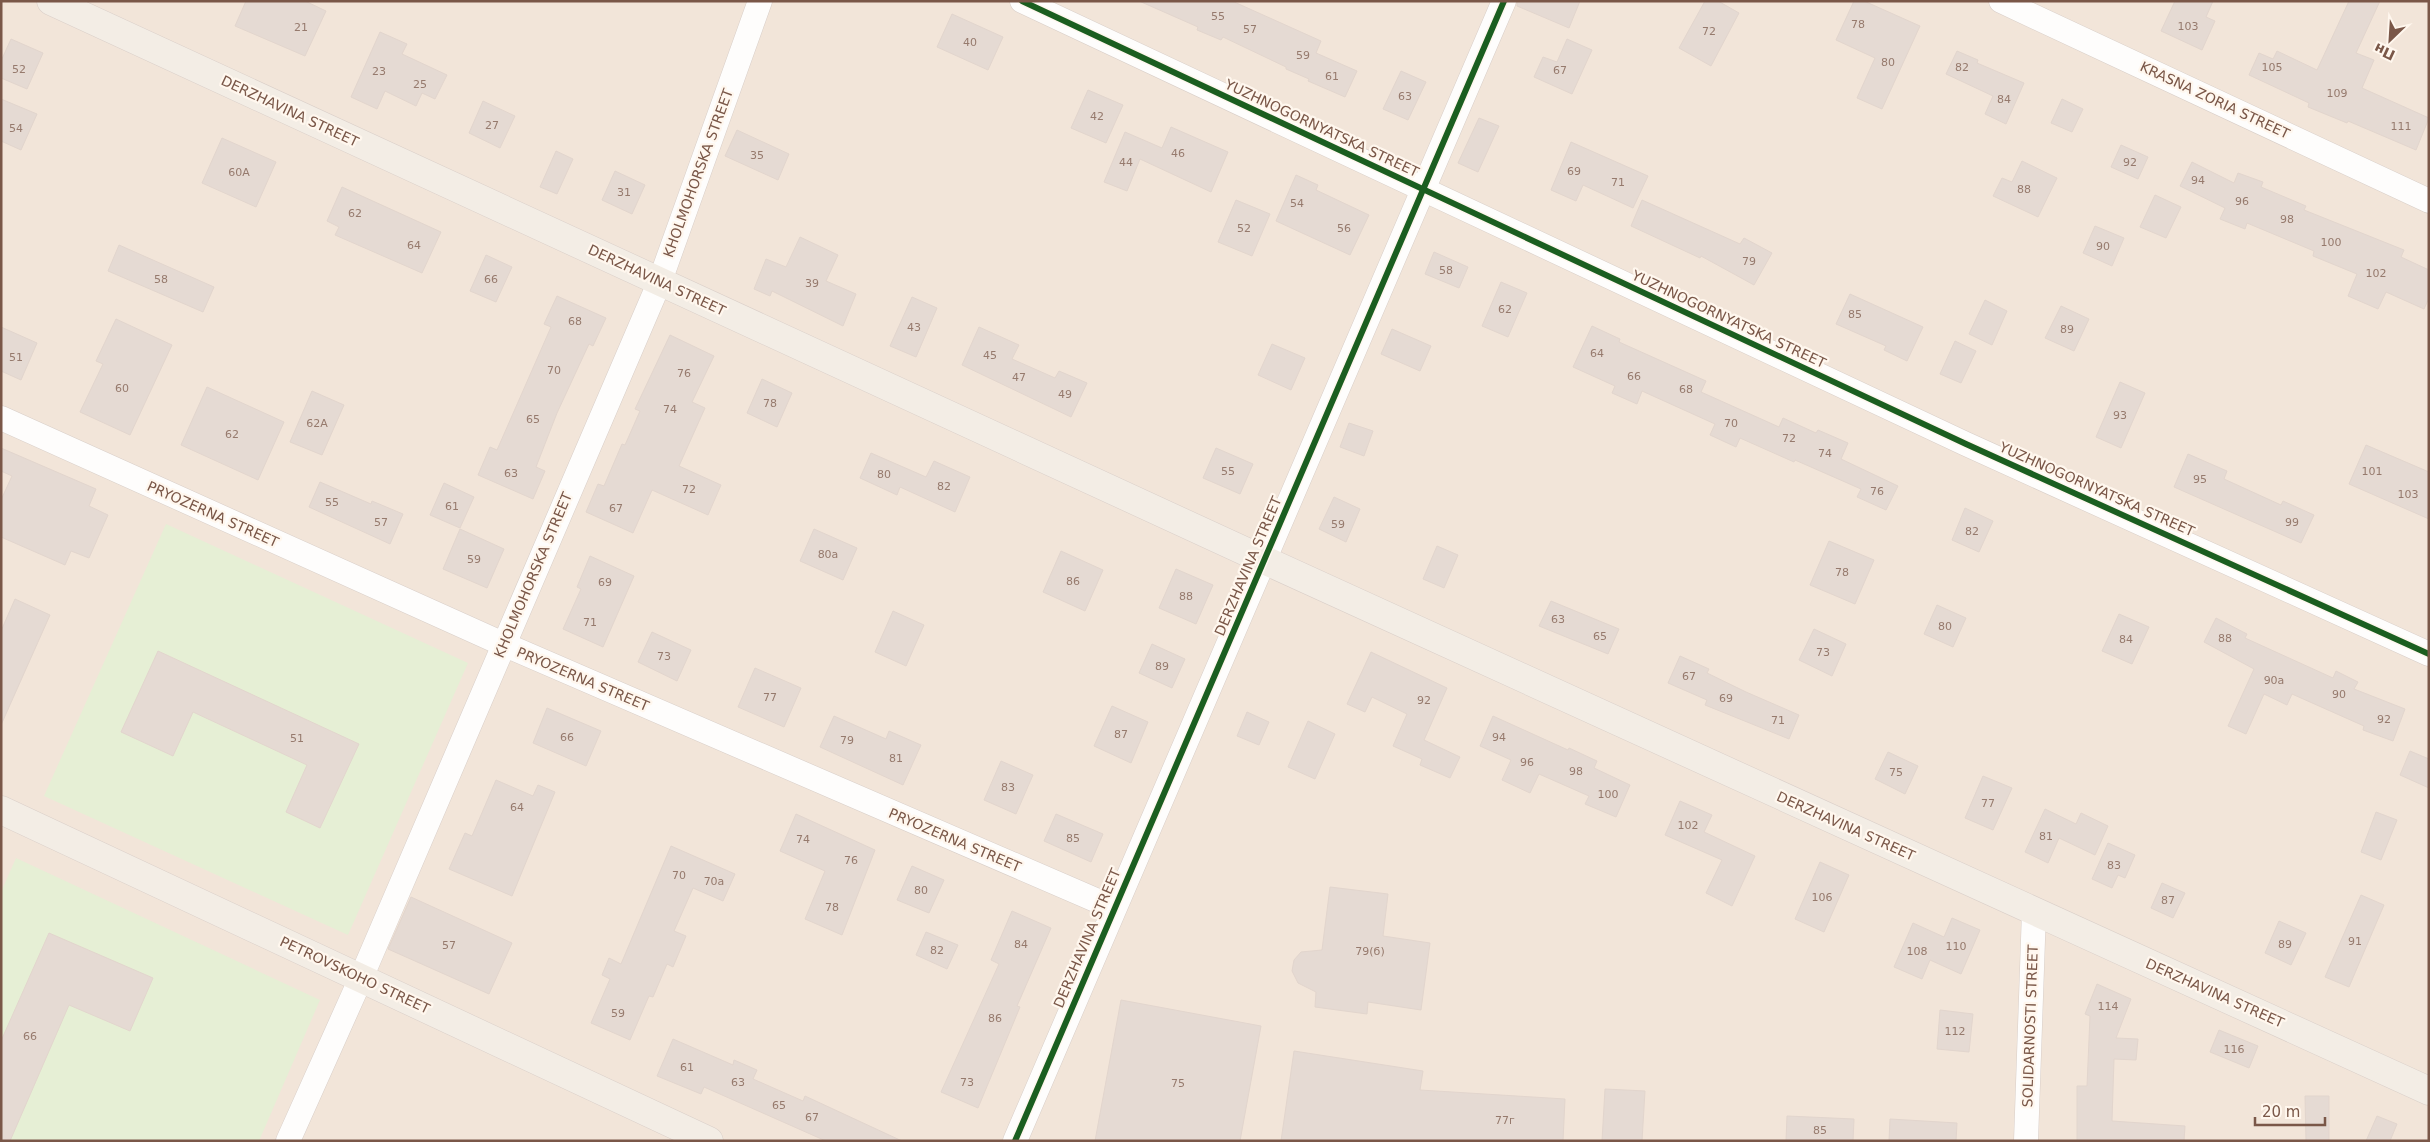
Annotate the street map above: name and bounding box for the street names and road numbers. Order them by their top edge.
street label: KRASNA ZORIA STREET [2138,58,2293,142]
street label: DERZHAVINA STREET [219,72,362,150]
street label: YUZHNOGORNYATSKA STREET [1222,76,1422,180]
street label: KHOLMOHORSKA STREET [660,86,736,259]
street label: DERZHAVINA STREET [586,241,729,319]
street label: YUZHNOGORNYATSKA STREET [1629,267,1829,371]
street label: YUZHNOGORNYATSKA STREET [1996,438,2197,540]
street label: PRYOZERNA STREET [145,478,282,550]
street label: KHOLMOHORSKA STREET [491,489,575,660]
street label: DERZHAVINA STREET [1211,494,1285,638]
street label: PRYOZERNA STREET [514,644,652,714]
street label: DERZHAVINA STREET [1774,788,1918,864]
street label: PRYOZERNA STREET [886,805,1024,875]
street label: DERZHAVINA STREET [1050,866,1124,1010]
street label: PETROVSKOHO STREET [277,933,433,1017]
street label: SOLIDARNOSTI STREET [2019,944,2041,1108]
street label: DERZHAVINA STREET [2143,955,2287,1031]

